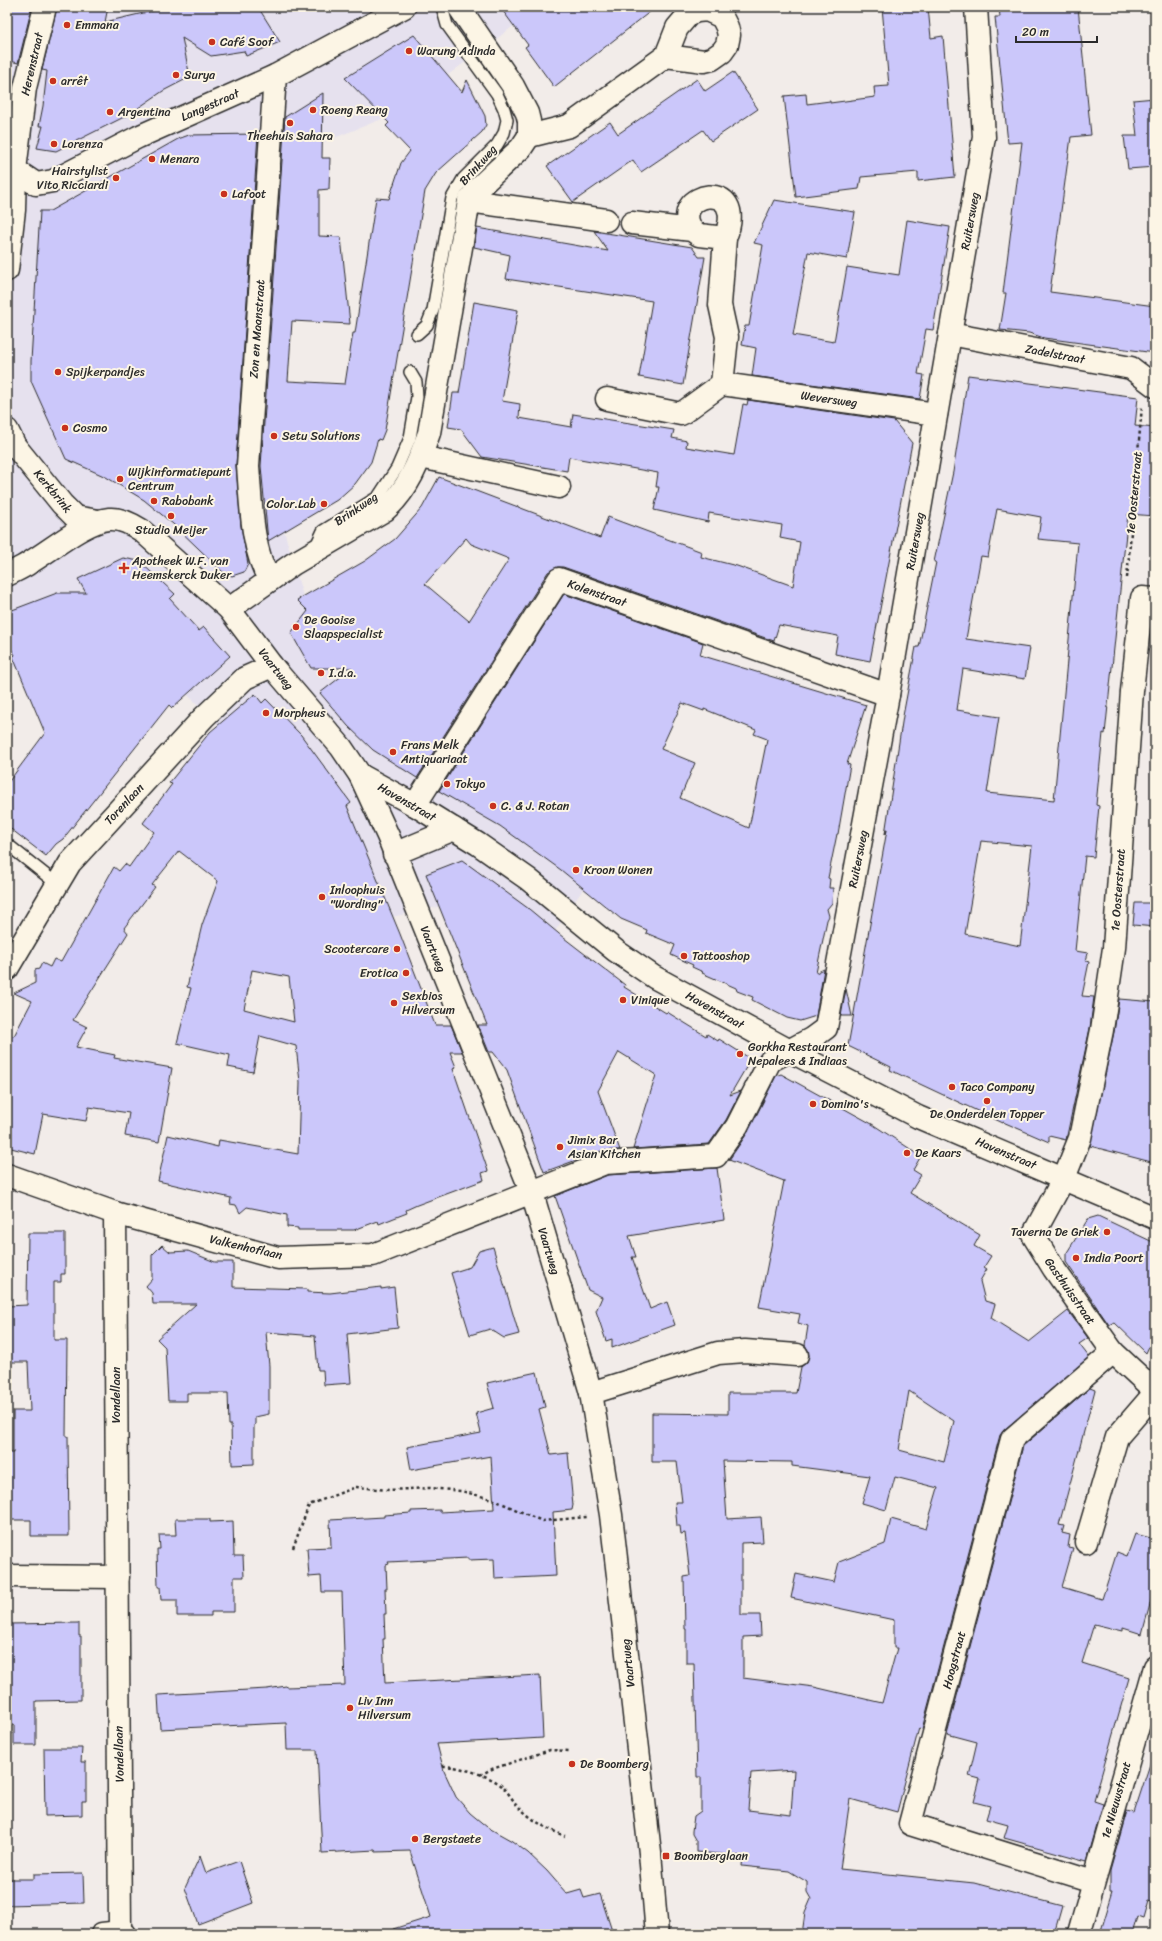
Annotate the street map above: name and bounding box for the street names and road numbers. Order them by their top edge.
street label: Herenstraat [14,29,50,98]
street label: Langestraat [177,82,244,128]
street label: Brinkweg [453,139,503,191]
street label: Ruitersweg [954,190,986,252]
street label: Zon en Maanstraat [243,279,271,379]
street label: Zadelstraat [1023,337,1088,371]
street label: Weversweg [799,384,859,414]
street label: 1e Oosterstraat [1119,451,1149,535]
street label: Kerkbrink [28,464,78,518]
street label: Brinkweg [329,486,383,532]
street label: Ruitersweg [899,510,931,572]
street label: Kolenstraat [564,573,631,614]
street label: Vaartweg [252,643,300,695]
street label: Havenstraat [373,776,442,828]
street label: Torenlaan [99,777,150,830]
street label: Ruitersweg [842,828,874,890]
street label: 1e Oosterstraat [1104,848,1132,932]
street label: Vaartweg [414,922,452,976]
street label: Havenstraat [681,985,750,1036]
street label: Havenstraat [972,1130,1041,1176]
street label: Vaartweg [531,1225,567,1277]
street label: Valkenhoflaan [207,1228,285,1266]
street label: Gasthuisstraat [1039,1253,1101,1329]
street label: Vondellaan [105,1366,127,1423]
street label: Hoogstraat [936,1628,972,1692]
street label: Vaartweg [615,1638,641,1688]
street label: Vondellaan [107,1725,130,1782]
street label: 1e Nieuwstraat [1095,1759,1137,1841]

